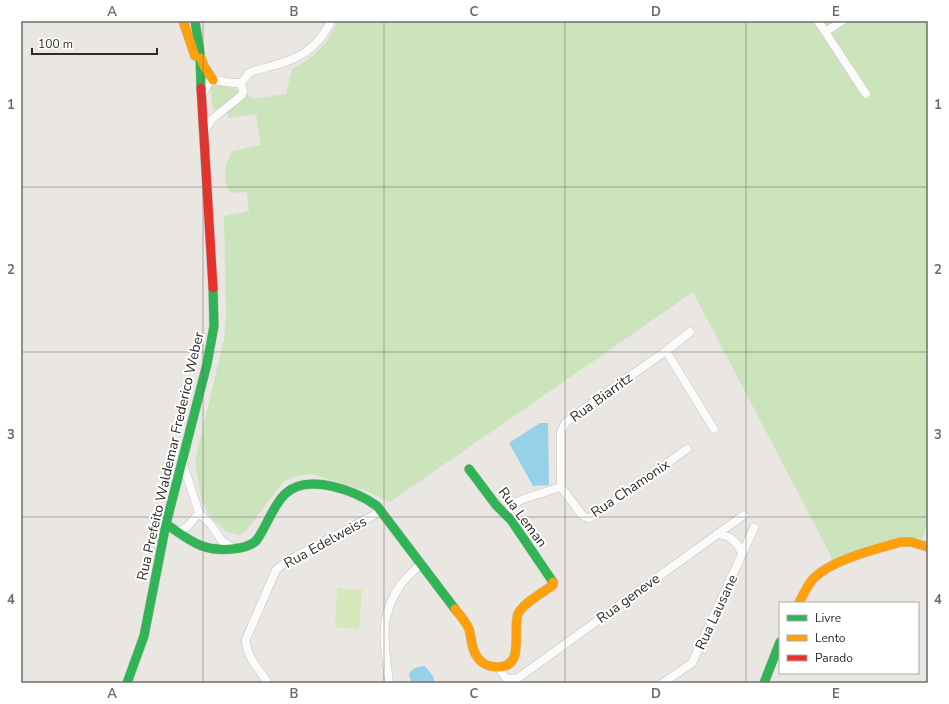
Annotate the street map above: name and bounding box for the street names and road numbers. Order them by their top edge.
street label: Rua Prefeito Waldemar Frederico Weber [133,330,208,582]
street label: Rua Biarritz [566,368,637,427]
street label: Rua Chamonix [587,455,674,522]
street label: Rua Leman [494,483,551,551]
street label: Rua Edelweiss [280,512,370,573]
street label: Rua geneve [593,569,664,628]
street label: Rua Lausane [691,572,742,653]

